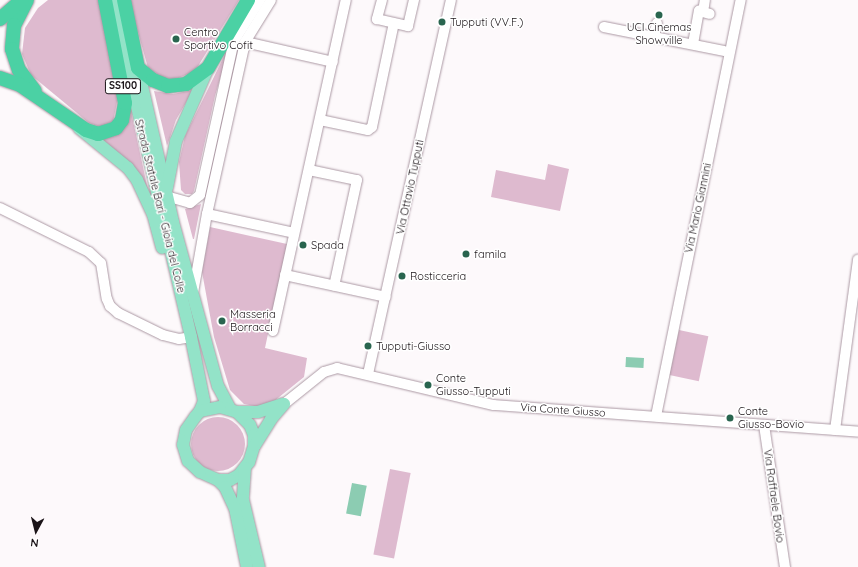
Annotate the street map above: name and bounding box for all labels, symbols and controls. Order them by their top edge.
marker: UCI Cinemas Showville [654,10,664,20]
place label: Tupputi (VV.F.) [450,15,523,29]
marker: Tupputi (VV.F.) [437,17,447,27]
place label: UCI Cinemas Showville [627,21,691,47]
place label: Centro Sportivo Cofit [184,26,253,52]
marker: Centro Sportivo Cofit [171,34,181,44]
road number: SS100 [104,78,142,94]
street label: Strada Statale Bari - Gioia del Colle [132,118,188,294]
street label: Via Ottavio Tupputi [393,138,427,236]
street label: Via Mario Giannini [682,162,714,254]
place label: Spada [311,238,344,252]
marker: Spada [298,240,308,250]
place label: famila [474,247,506,261]
marker: famila [461,249,471,259]
place label: Rosticceria [410,269,466,283]
marker: Rosticceria [397,271,407,281]
place label: Masseria Borracci [230,308,276,334]
marker: Masseria Borracci [217,316,227,326]
place label: Tupputi-Giusso [376,339,451,353]
marker: Tupputi-Giusso [363,341,373,351]
place label: Conte Giusso-Tupputi [436,372,511,398]
marker: Conte Giusso-Tupputi [423,380,433,390]
street label: Via Conte Giusso [520,400,606,420]
place label: Conte Giusso-Bovio [738,405,804,431]
marker: Conte Giusso-Bovio [725,413,735,423]
street label: Via Raffaele Bovio [761,448,787,544]
north arrow [16,511,56,551]
text: N [30,535,39,550]

